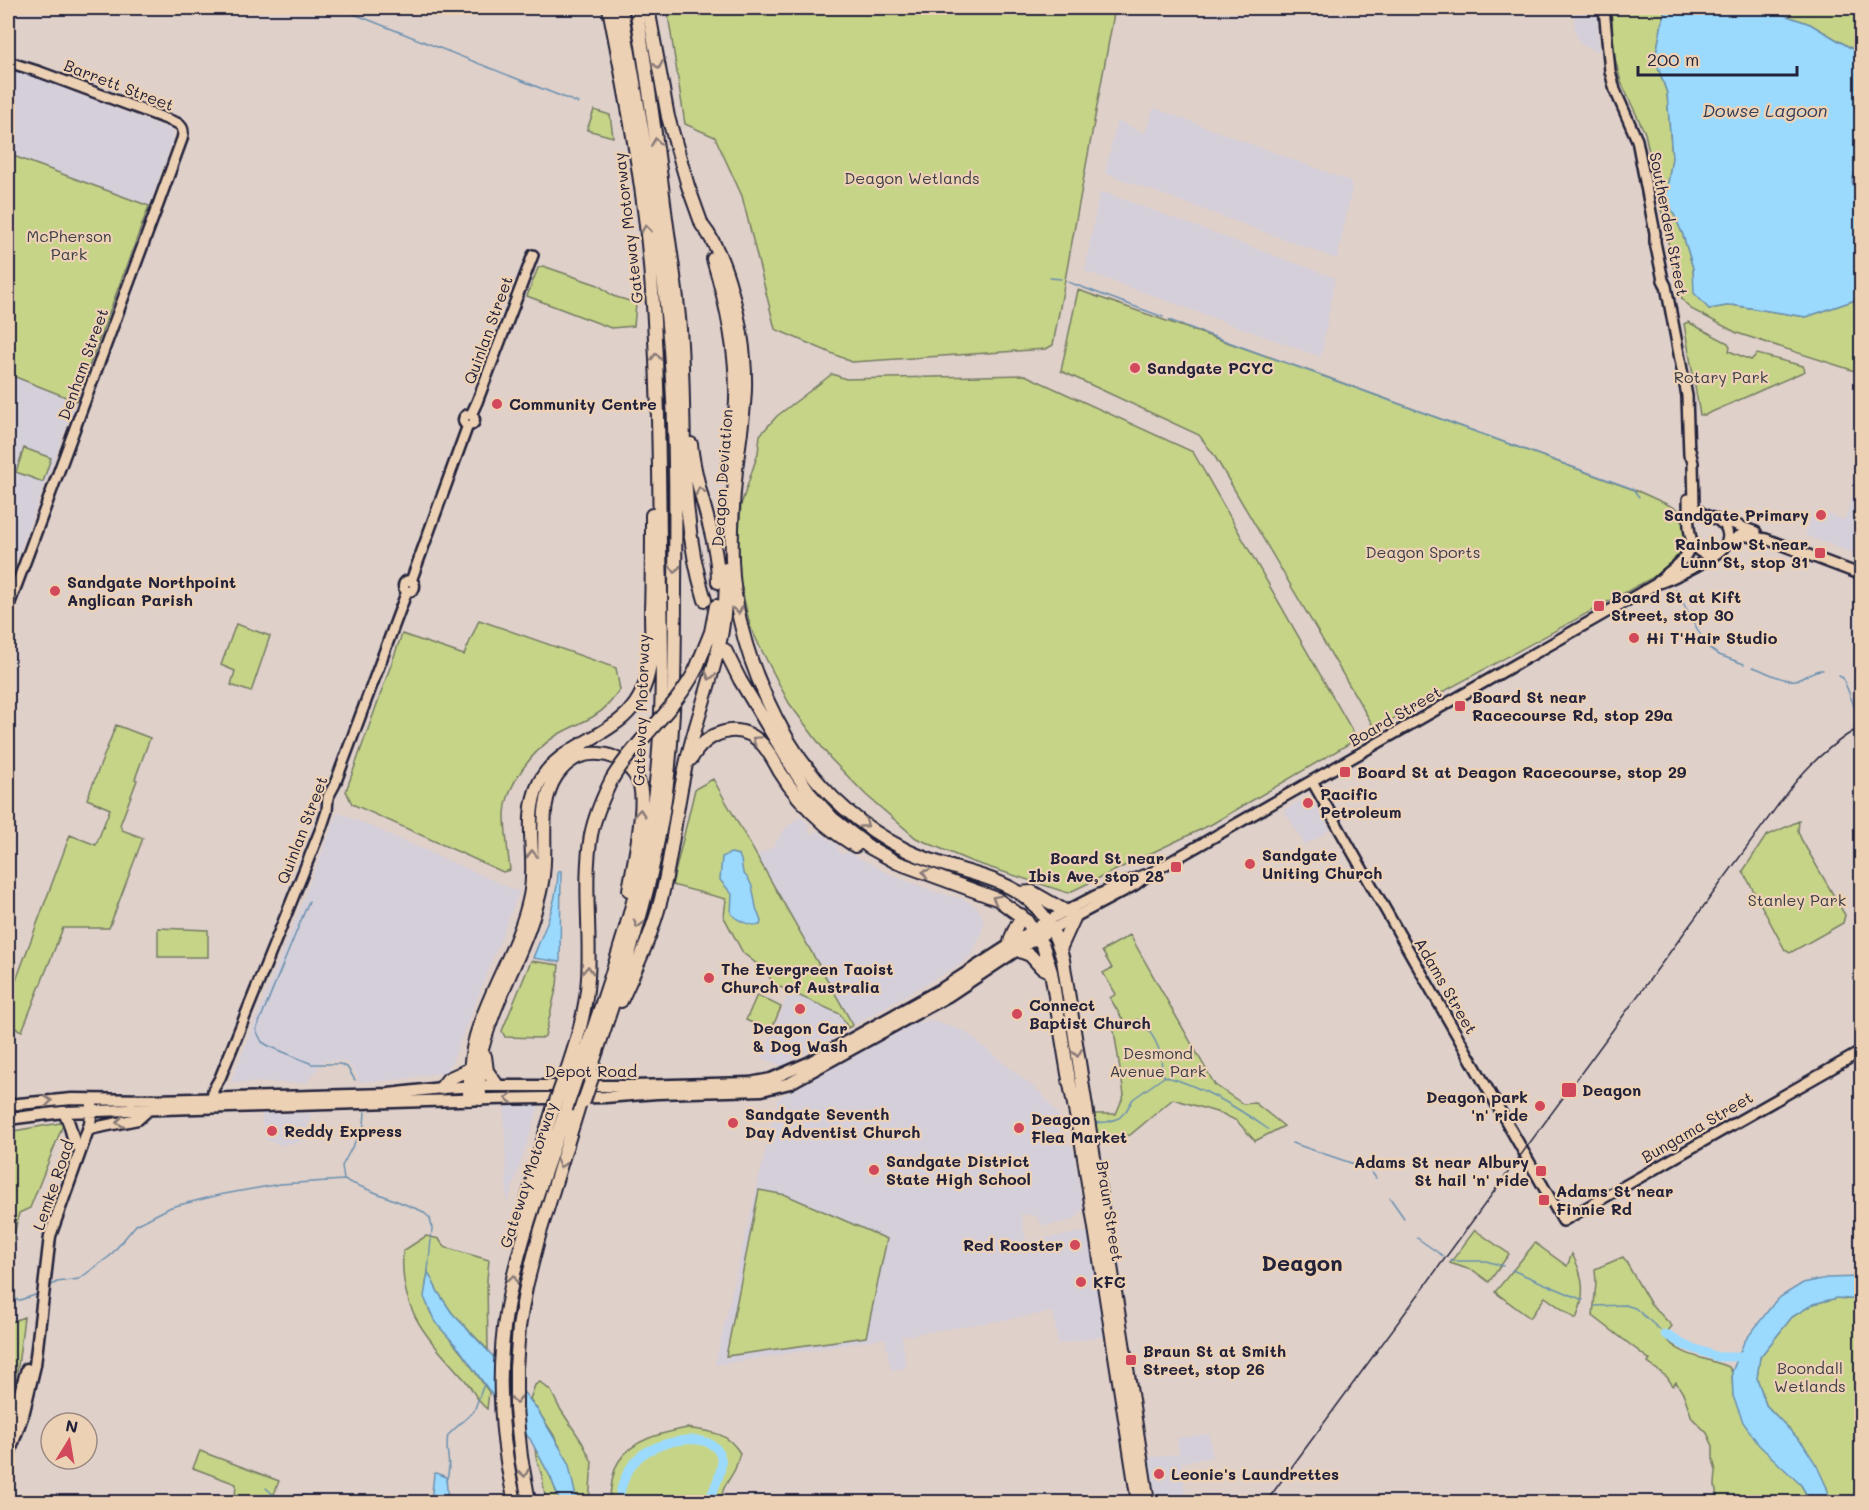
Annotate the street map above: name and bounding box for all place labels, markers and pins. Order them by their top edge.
place label: Sandgate PCYC [1147,357,1273,378]
marker: Sandgate PCYC [1128,361,1142,375]
place label: Community Centre [509,393,657,414]
marker: Community Centre [490,397,504,411]
place label: Sandgate Primary [1664,504,1809,525]
marker: Sandgate Primary [1814,508,1828,522]
place label: Rainbow St near Lunn St, stop 31 [1675,533,1808,572]
marker: Rainbow St near Lunn St, stop 31 [1813,546,1827,560]
place label: Sandgate Northpoint Anglican Parish [67,571,236,610]
marker: Sandgate Northpoint Anglican Parish [48,584,62,598]
place label: Board St at Kift Street, stop 30 [1611,586,1741,625]
marker: Board St at Kift Street, stop 30 [1592,599,1606,613]
place label: Hi T'Hair Studio [1646,627,1778,648]
marker: Hi T'Hair Studio [1627,631,1641,645]
place label: Board St near Racecourse Rd, stop 29a [1472,686,1673,725]
marker: Board St near Racecourse Rd, stop 29a [1453,699,1467,713]
place label: Board St at Deagon Racecourse, stop 29 [1357,761,1687,782]
marker: Board St at Deagon Racecourse, stop 29 [1338,765,1352,779]
place label: Pacific Petroleum [1320,783,1401,822]
marker: Pacific Petroleum [1301,796,1315,810]
place label: Sandgate Uniting Church [1262,844,1382,883]
place label: Board St near Ibis Ave, stop 28 [1028,847,1164,886]
marker: Sandgate Uniting Church [1243,857,1257,871]
marker: Board St near Ibis Ave, stop 28 [1169,860,1183,874]
place label: The Evergreen Taoist Church of Australia [721,958,893,997]
marker: The Evergreen Taoist Church of Australia [702,971,716,985]
place label: Connect Baptist Church [1029,994,1151,1033]
marker: Deagon Car & Dog Wash [793,1002,807,1016]
marker: Connect Baptist Church [1010,1007,1024,1021]
place label: Deagon Car & Dog Wash [752,1017,848,1056]
place label: Deagon [1582,1079,1641,1100]
marker: Deagon [1560,1081,1578,1099]
place label: Deagon park 'n' ride [1426,1086,1528,1125]
marker: Deagon park 'n' ride [1533,1099,1547,1113]
place label: Sandgate Seventh Day Adventist Church [745,1103,920,1142]
place label: Deagon Flea Market [1031,1108,1127,1147]
marker: Sandgate Seventh Day Adventist Church [726,1116,740,1130]
place label: Reddy Express [284,1120,402,1141]
marker: Deagon Flea Market [1012,1121,1026,1135]
marker: Reddy Express [265,1124,279,1138]
place label: Sandgate District State High School [886,1150,1031,1189]
place label: Adams St near Albury St hail 'n' ride [1354,1151,1529,1190]
marker: Sandgate District State High School [867,1163,881,1177]
marker: Adams St near Albury St hail 'n' ride [1534,1164,1548,1178]
place label: Adams St near Finnie Rd [1556,1180,1673,1219]
marker: Adams St near Finnie Rd [1537,1193,1551,1207]
place label: Red Rooster [963,1234,1063,1255]
marker: Red Rooster [1068,1238,1082,1252]
place label: KFC [1093,1271,1126,1292]
marker: KFC [1074,1275,1088,1289]
place label: Braun St at Smith Street, stop 26 [1143,1340,1286,1379]
marker: Braun St at Smith Street, stop 26 [1124,1353,1138,1367]
place label: Leonie's Laundrettes [1171,1463,1339,1484]
marker: Leonie's Laundrettes [1152,1467,1166,1481]

